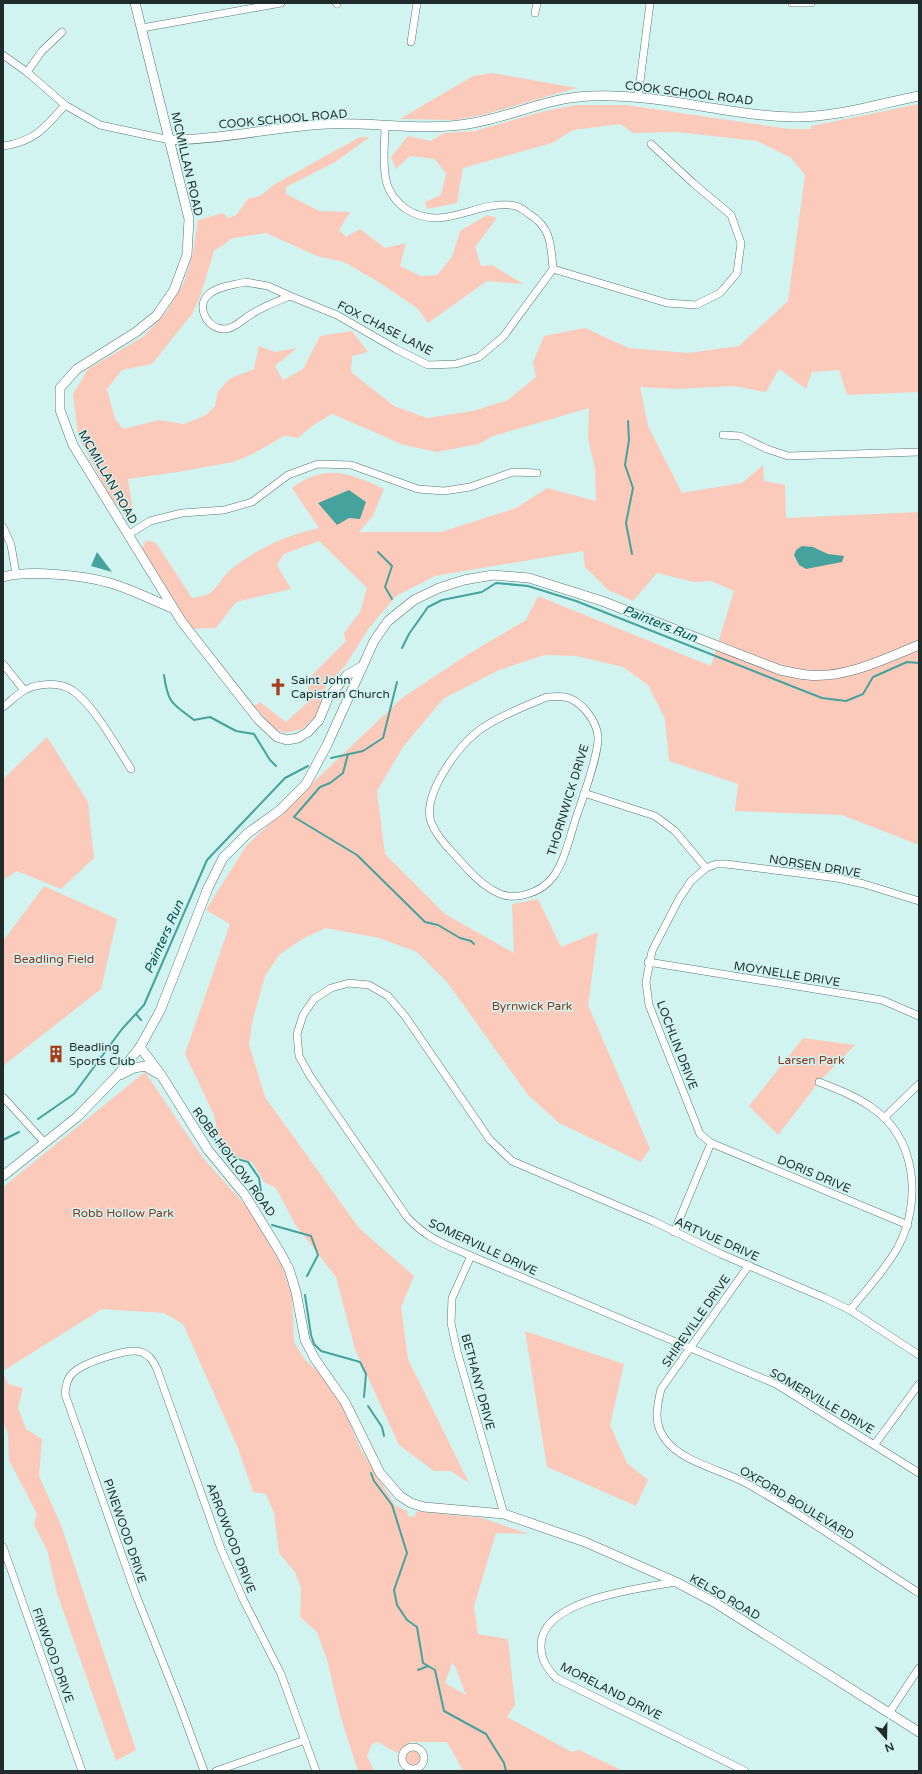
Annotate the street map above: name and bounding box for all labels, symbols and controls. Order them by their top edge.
street label: COOK SCHOOL ROAD [624,78,754,108]
street label: COOK SCHOOL ROAD [218,106,348,132]
street label: MCMILLAN ROAD [168,111,206,217]
street label: FOX CHASE LANE [335,298,435,358]
street label: MCMILLAN ROAD [75,427,141,527]
water label: Painters Run [621,602,700,647]
place label: Saint John Capistran Church [291,673,390,701]
church icon: Saint John Capistran Church [268,677,288,697]
street label: THORNWICK DRIVE [544,742,592,858]
street label: NORSEN DRIVE [768,852,862,880]
water label: Painters Run [141,897,188,976]
park label: Beadling Field [14,952,94,966]
street label: MOYNELLE DRIVE [733,959,841,989]
park label: Byrnwick Park [492,999,573,1013]
street label: LOCHLIN DRIVE [654,999,701,1092]
place label: Beadling Sports Club [69,1040,135,1068]
building icon: Beadling Sports Club [46,1044,66,1064]
park label: Larsen Park [778,1053,845,1067]
street label: ROBB HOLLOW ROAD [190,1105,278,1219]
street label: DORIS DRIVE [775,1152,853,1196]
park label: Robb Hollow Park [72,1206,174,1220]
street label: ARTVUE DRIVE [673,1214,761,1264]
street label: SOMERVILLE DRIVE [426,1216,540,1278]
street label: SHIREVILLE DRIVE [659,1272,733,1370]
street label: BETHANY DRIVE [458,1333,498,1432]
street label: SOMERVILLE DRIVE [767,1365,877,1437]
street label: OXFORD BOULEVARD [737,1463,857,1543]
street label: PINEWOOD DRIVE [101,1477,150,1585]
street label: ARROWOOD DRIVE [204,1481,259,1595]
street label: KELSO ROAD [687,1571,763,1623]
street label: FIRWOOD DRIVE [29,1606,77,1705]
street label: MORELAND DRIVE [558,1659,664,1723]
north arrow [866,1718,906,1758]
text: N [883,1739,896,1755]

